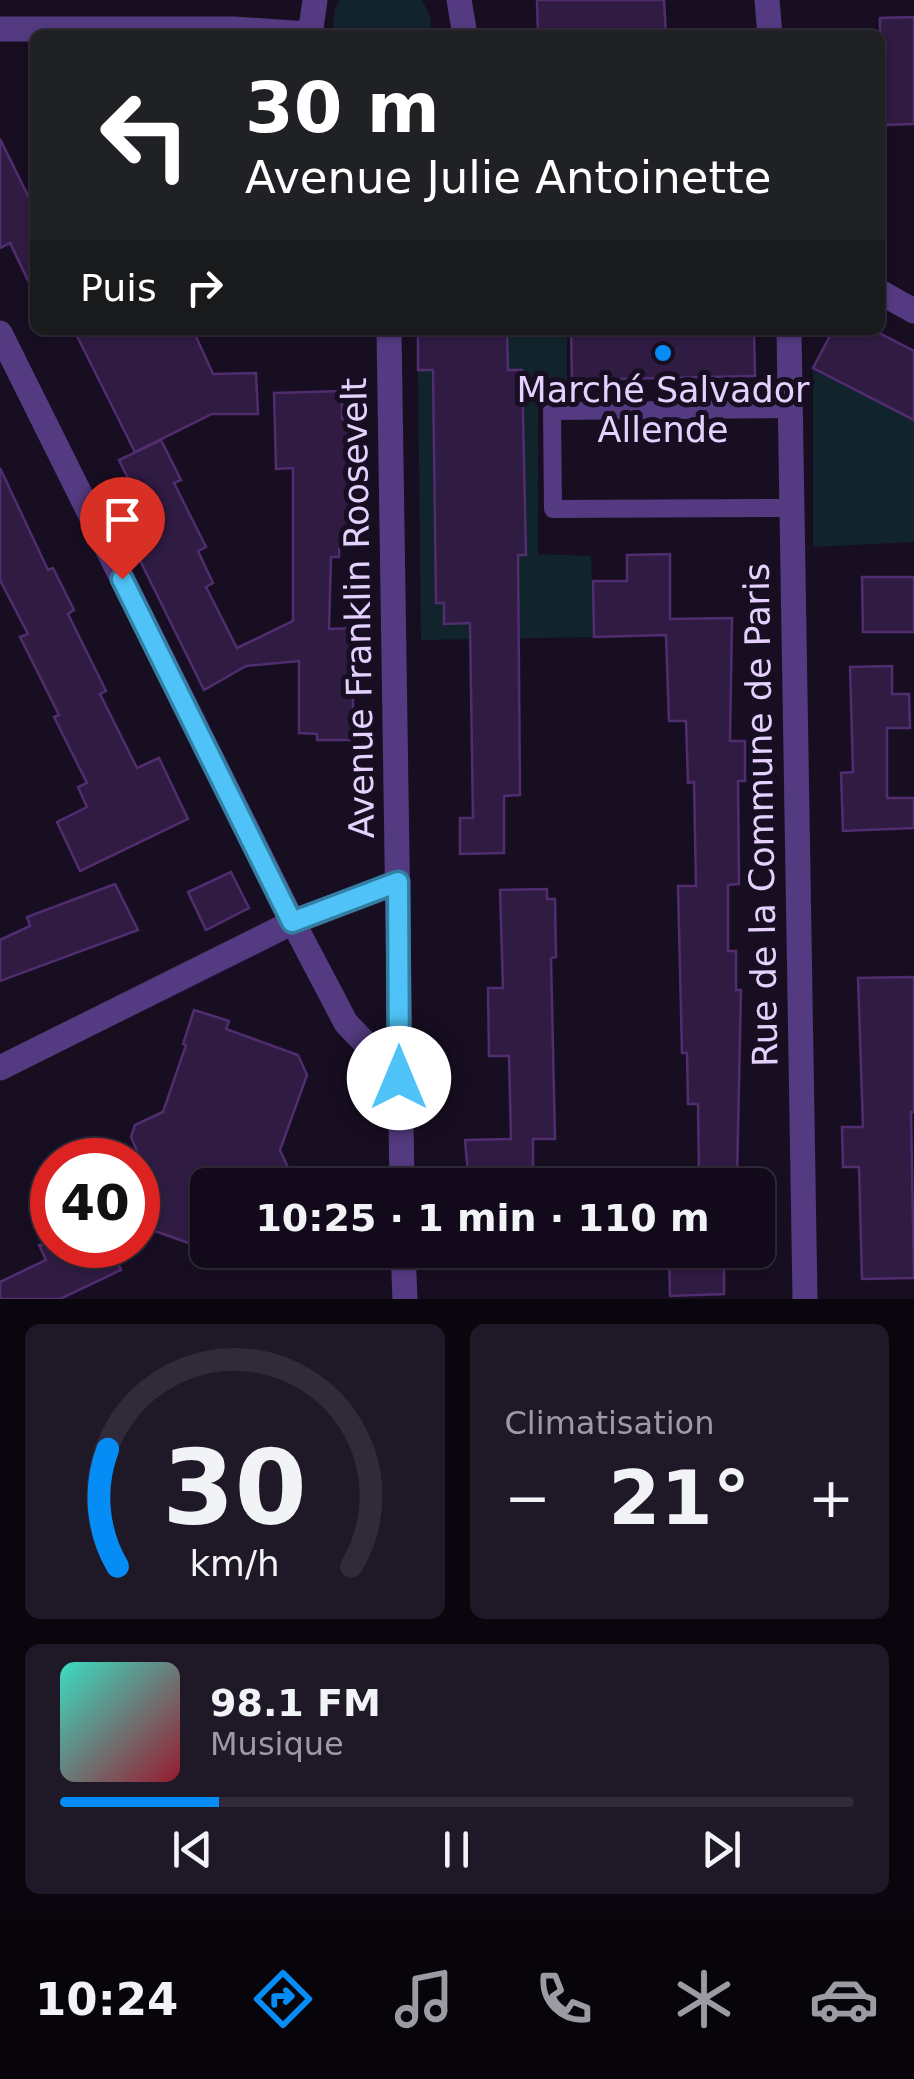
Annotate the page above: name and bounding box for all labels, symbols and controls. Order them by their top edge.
text: 30 m [245,67,440,149]
icon: left [80,70,210,200]
text: Avenue Julie Antoinette [245,151,771,204]
icon: right [177,260,232,315]
text: Puis [80,266,157,310]
marker: Marché Salvador Allende [652,342,674,364]
place label: Marché Salvador Allende [517,370,810,450]
street label: Avenue Franklin Roosevelt [334,377,382,839]
pin [80,477,165,580]
icon: arrive [95,492,150,547]
street label: Rue de la Commune de Paris [737,563,785,1067]
position arrow [347,1026,451,1130]
speed limit sign: 40 [30,1138,160,1268]
text: 10:25 · 1 min · 110 m [255,1196,710,1240]
text: Climatisation [505,1404,714,1442]
text: 30 [162,1427,307,1549]
text: 21° [608,1454,750,1542]
text: − [505,1466,551,1530]
text: + [808,1466,854,1530]
text: km/h [190,1543,280,1584]
text: 98.1 FM [210,1681,381,1725]
text: Musique [210,1725,344,1763]
icon: previous [165,1822,220,1877]
icon: pause [429,1822,484,1877]
icon: next [694,1822,749,1877]
icon: directions [248,1964,318,2034]
icon: music [389,1964,459,2034]
icon: phone [529,1964,599,2034]
icon: climate [669,1964,739,2034]
icon: car [809,1964,879,2034]
text: 10:24 [35,1973,178,2026]

